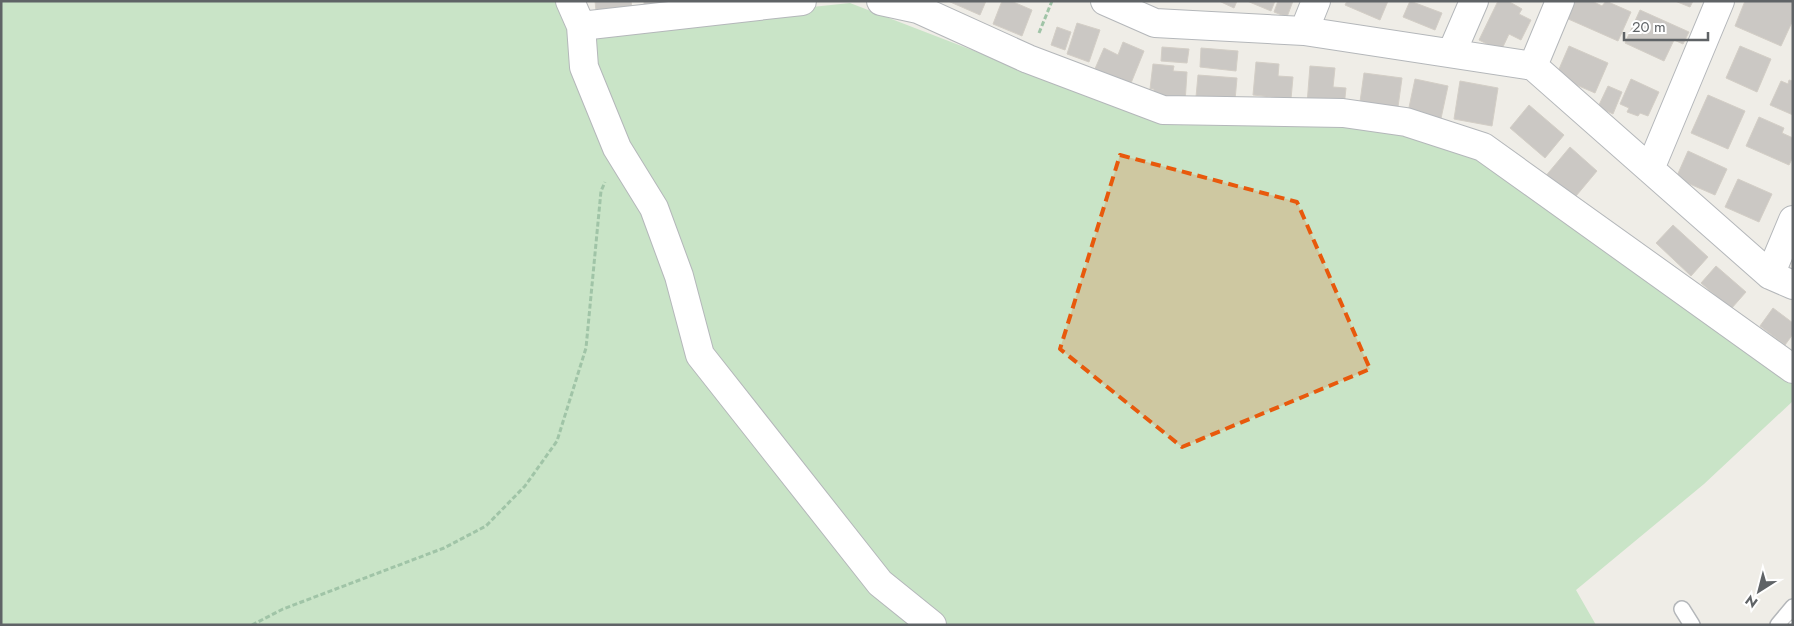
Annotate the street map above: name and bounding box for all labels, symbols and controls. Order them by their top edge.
scale bar [1624,10,1708,42]
text: 20 m [1632,16,1666,38]
north arrow [1734,566,1784,616]
text: N [1741,590,1762,613]

